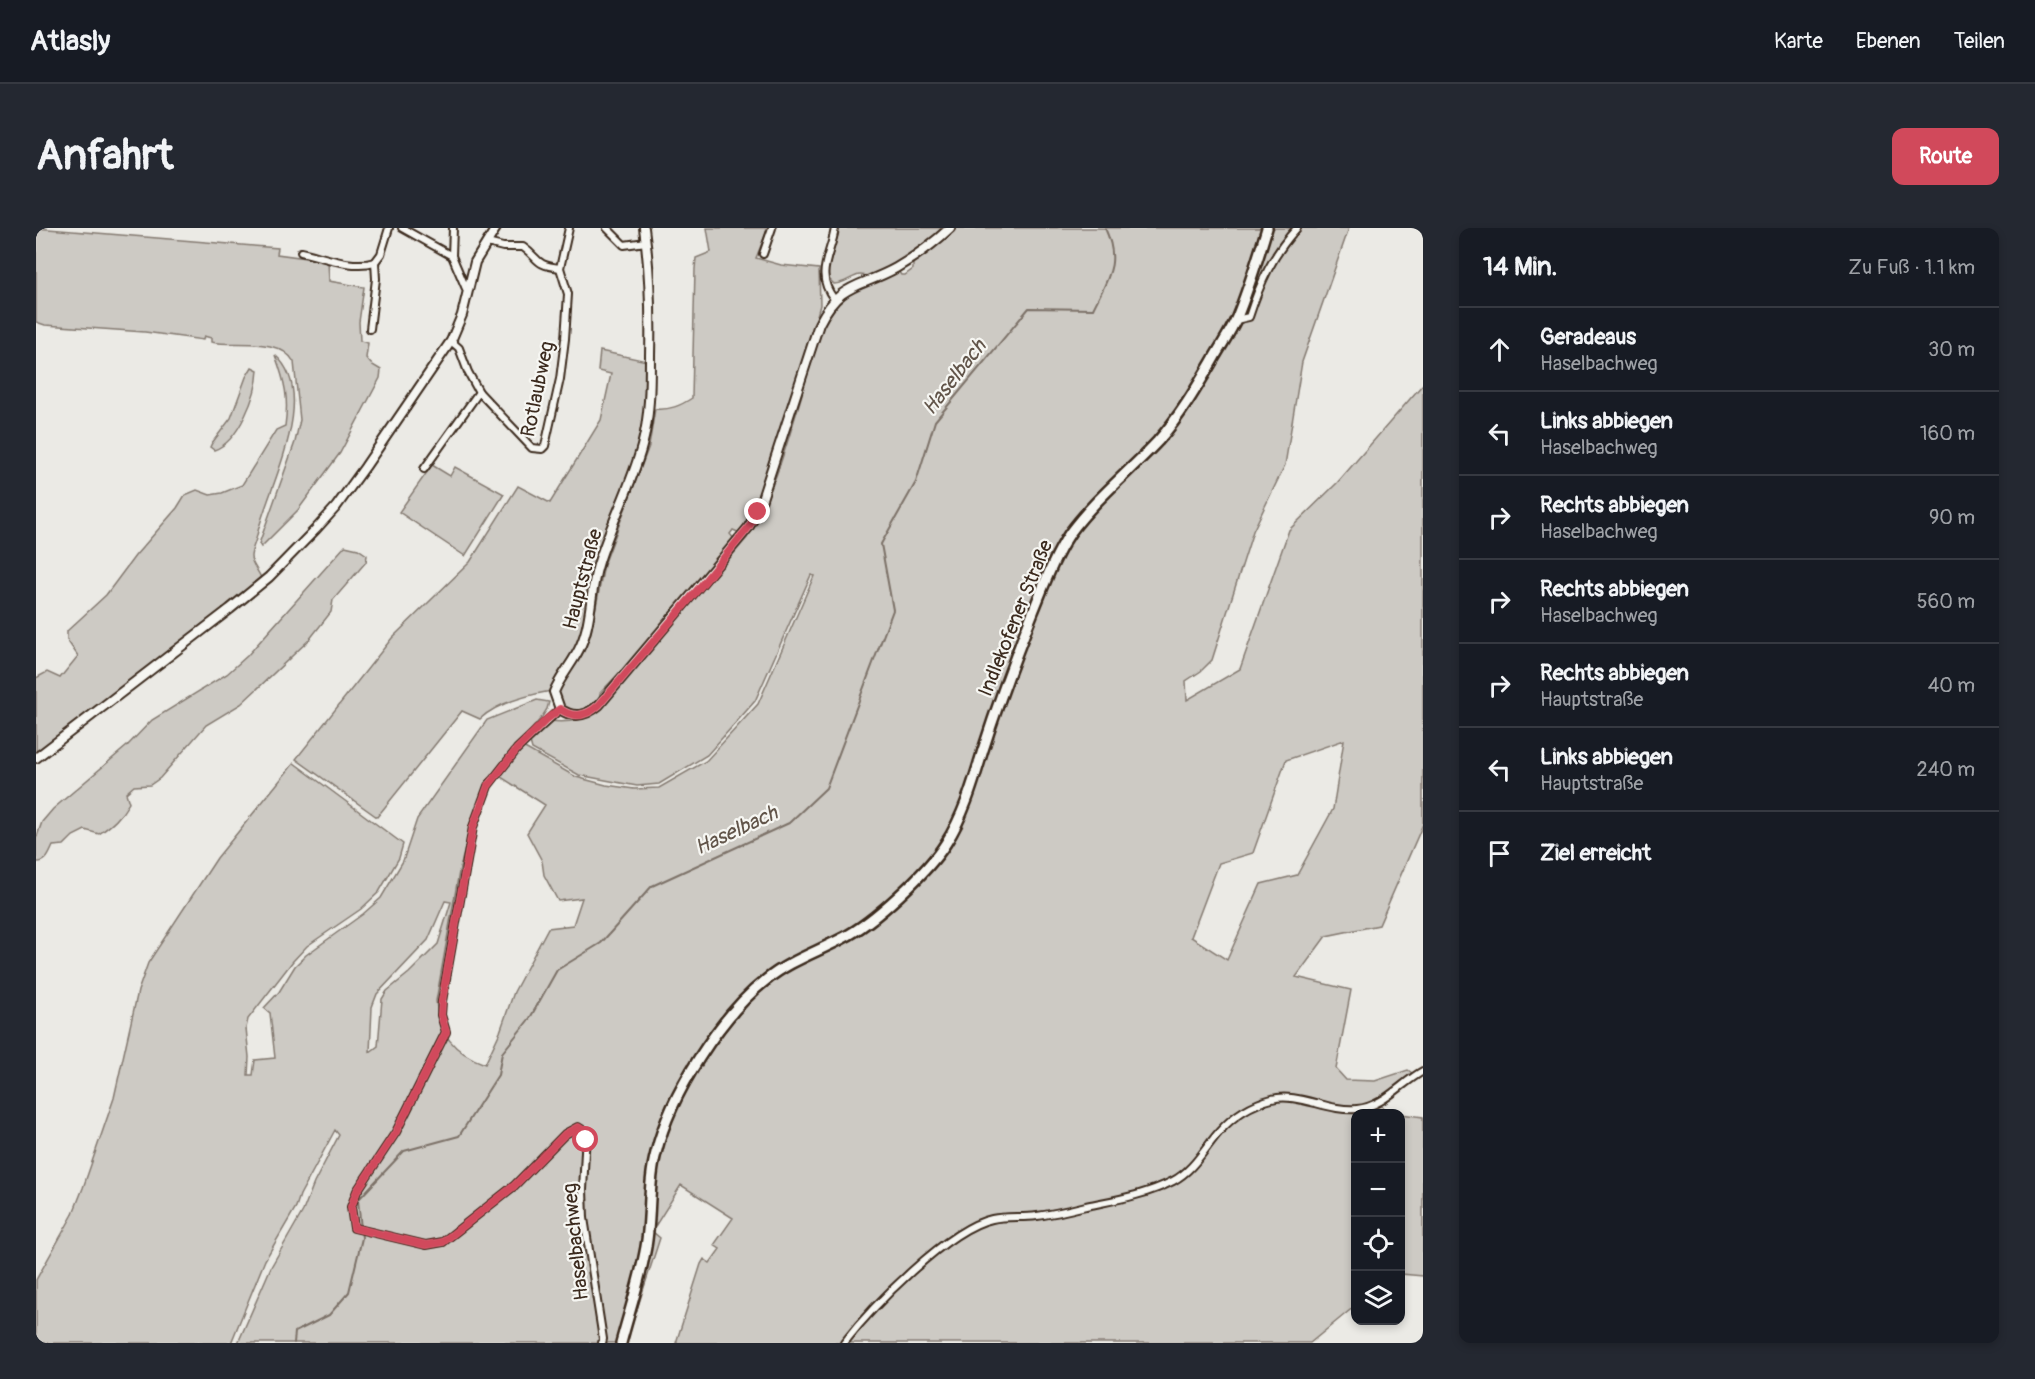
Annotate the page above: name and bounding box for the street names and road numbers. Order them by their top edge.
street label: Rotlaubweg [515,339,560,439]
street label: Hauptstraße [557,526,608,632]
street label: Indlekofener Straße [973,536,1058,700]
street label: Haselbachweg [557,1182,594,1302]

